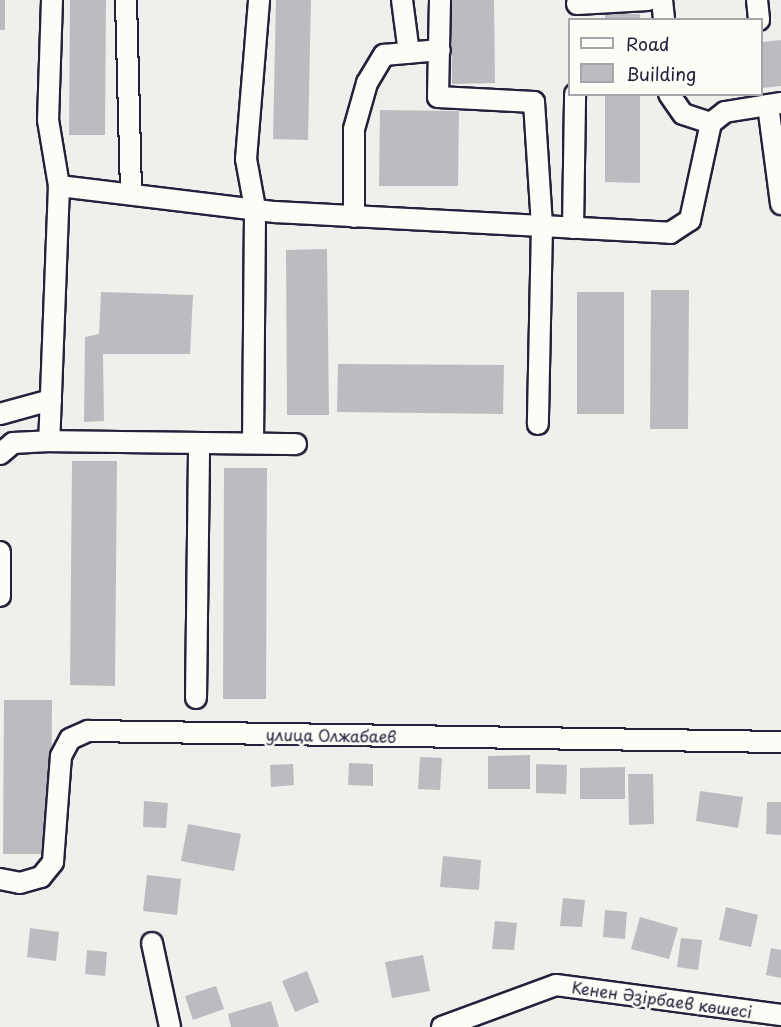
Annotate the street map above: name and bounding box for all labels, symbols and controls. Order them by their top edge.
legend [568,18,763,96]
text: Road [626,30,670,57]
text: Building [626,60,696,87]
street label: улица Олжабаев [265,724,397,746]
street label: Кенен Әзірбаев көшесі [571,977,753,1021]

